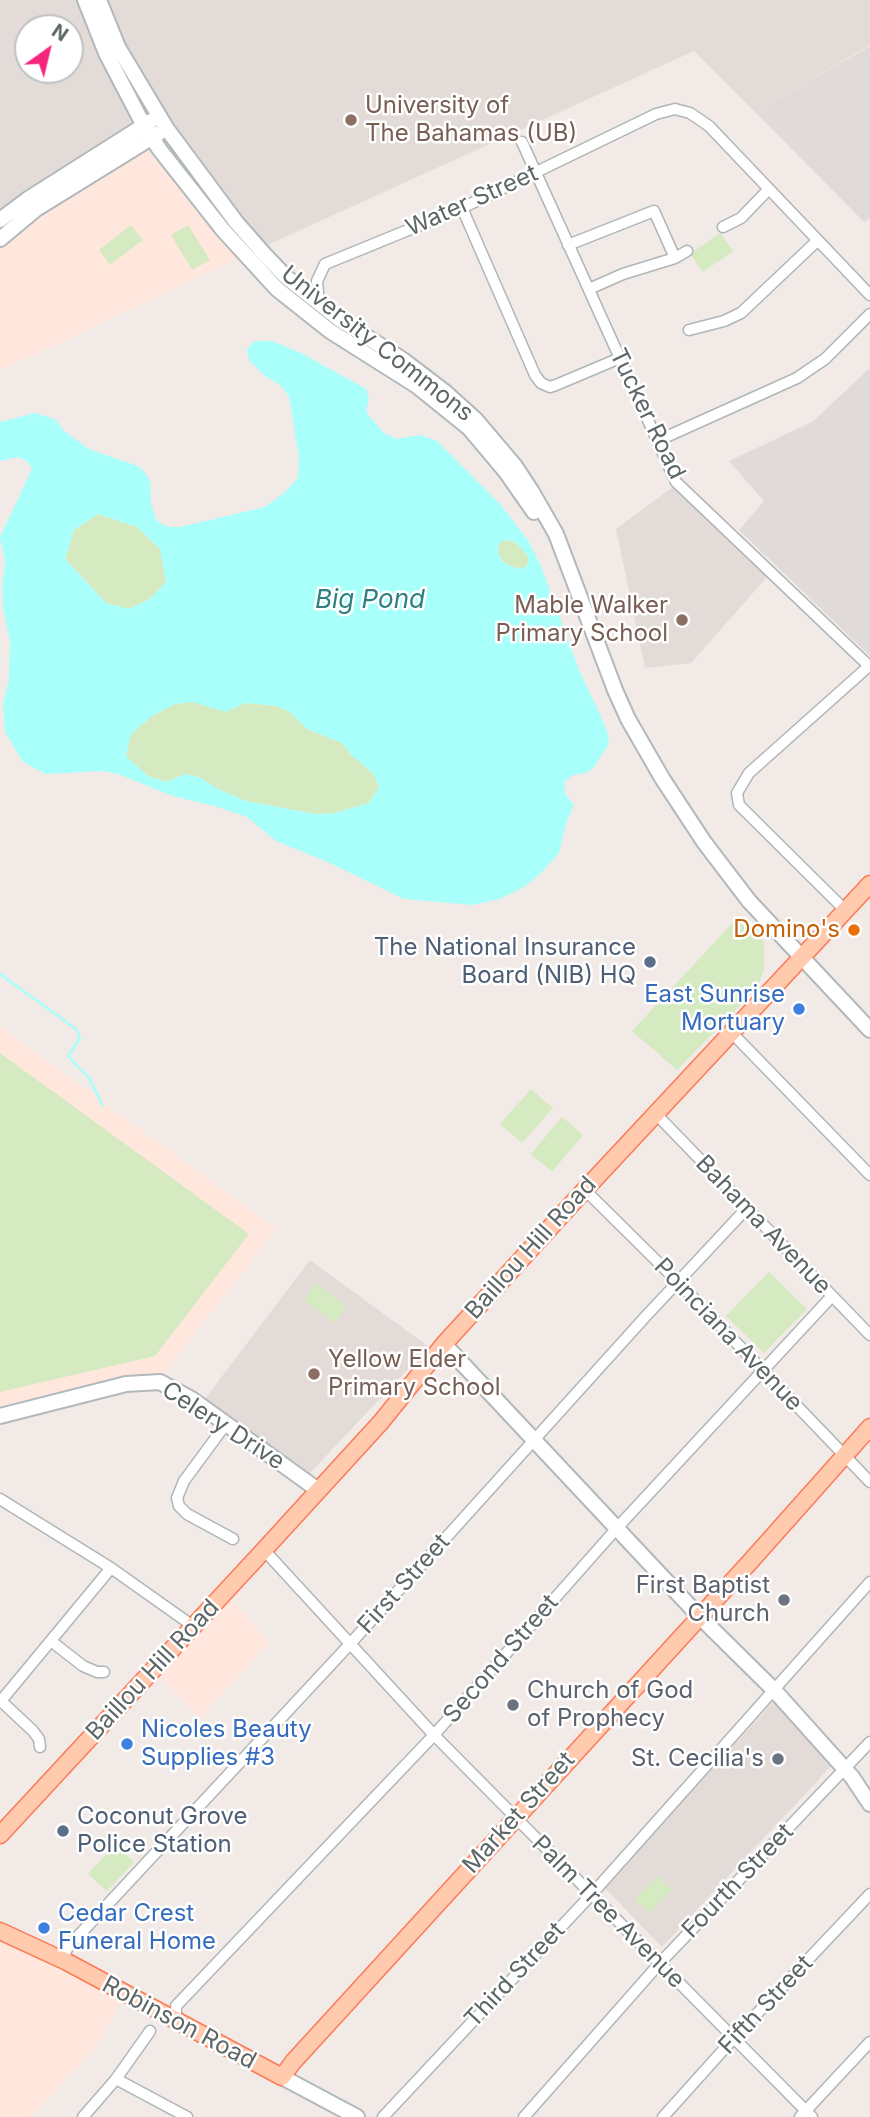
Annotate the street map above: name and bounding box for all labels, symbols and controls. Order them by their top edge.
north arrow [14,14,84,84]
text: N [47,19,72,46]
place label: University of The Bahamas (UB) [365,92,577,148]
marker: University of The Bahamas (UB) [343,112,359,128]
street label: Water Street [402,159,542,243]
street label: University Commons [275,260,479,428]
street label: Tucker Road [603,344,691,484]
water label: Big Pond [315,584,425,616]
place label: Mable Walker Primary School [495,592,668,648]
marker: Mable Walker Primary School [674,612,690,628]
place label: Domino's [733,916,840,944]
marker: Domino's [846,922,862,938]
place label: The National Insurance Board (NIB) HQ [374,934,636,990]
marker: The National Insurance Board (NIB) HQ [642,954,658,970]
place label: East Sunrise Mortuary [644,981,785,1037]
marker: East Sunrise Mortuary [791,1001,807,1017]
street label: Bahama Avenue [689,1149,837,1301]
street label: Baillou Hill Road [459,1171,603,1325]
street label: Poinciana Avenue [648,1253,808,1417]
place label: Yellow Elder Primary School [328,1346,501,1402]
marker: Yellow Elder Primary School [306,1366,322,1382]
street label: Celery Drive [156,1376,290,1476]
street label: First Street [352,1528,456,1640]
place label: First Baptist Church [636,1572,770,1628]
street label: Second Street [437,1589,565,1729]
marker: First Baptist Church [776,1592,792,1608]
street label: Baillou Hill Road [80,1594,226,1746]
place label: Church of God of Prophecy [527,1677,693,1733]
marker: Church of God of Prophecy [505,1697,521,1713]
place label: Nicoles Beauty Supplies #3 [141,1716,312,1772]
marker: Nicoles Beauty Supplies #3 [119,1736,135,1752]
place label: St. Cecilia's [631,1745,764,1773]
street label: Market Street [457,1746,581,1880]
marker: St. Cecilia's [770,1751,786,1767]
place label: Coconut Grove Police Station [77,1803,247,1859]
street label: Fourth Street [676,1818,800,1944]
marker: Coconut Grove Police Station [55,1823,71,1839]
street label: Palm Tree Avenue [526,1830,690,1994]
place label: Cedar Crest Funeral Home [58,1900,216,1956]
street label: Third Street [459,1916,571,2034]
marker: Cedar Crest Funeral Home [36,1920,52,1936]
street label: Fifth Street [713,1950,819,2060]
street label: Robinson Road [97,1970,261,2076]

